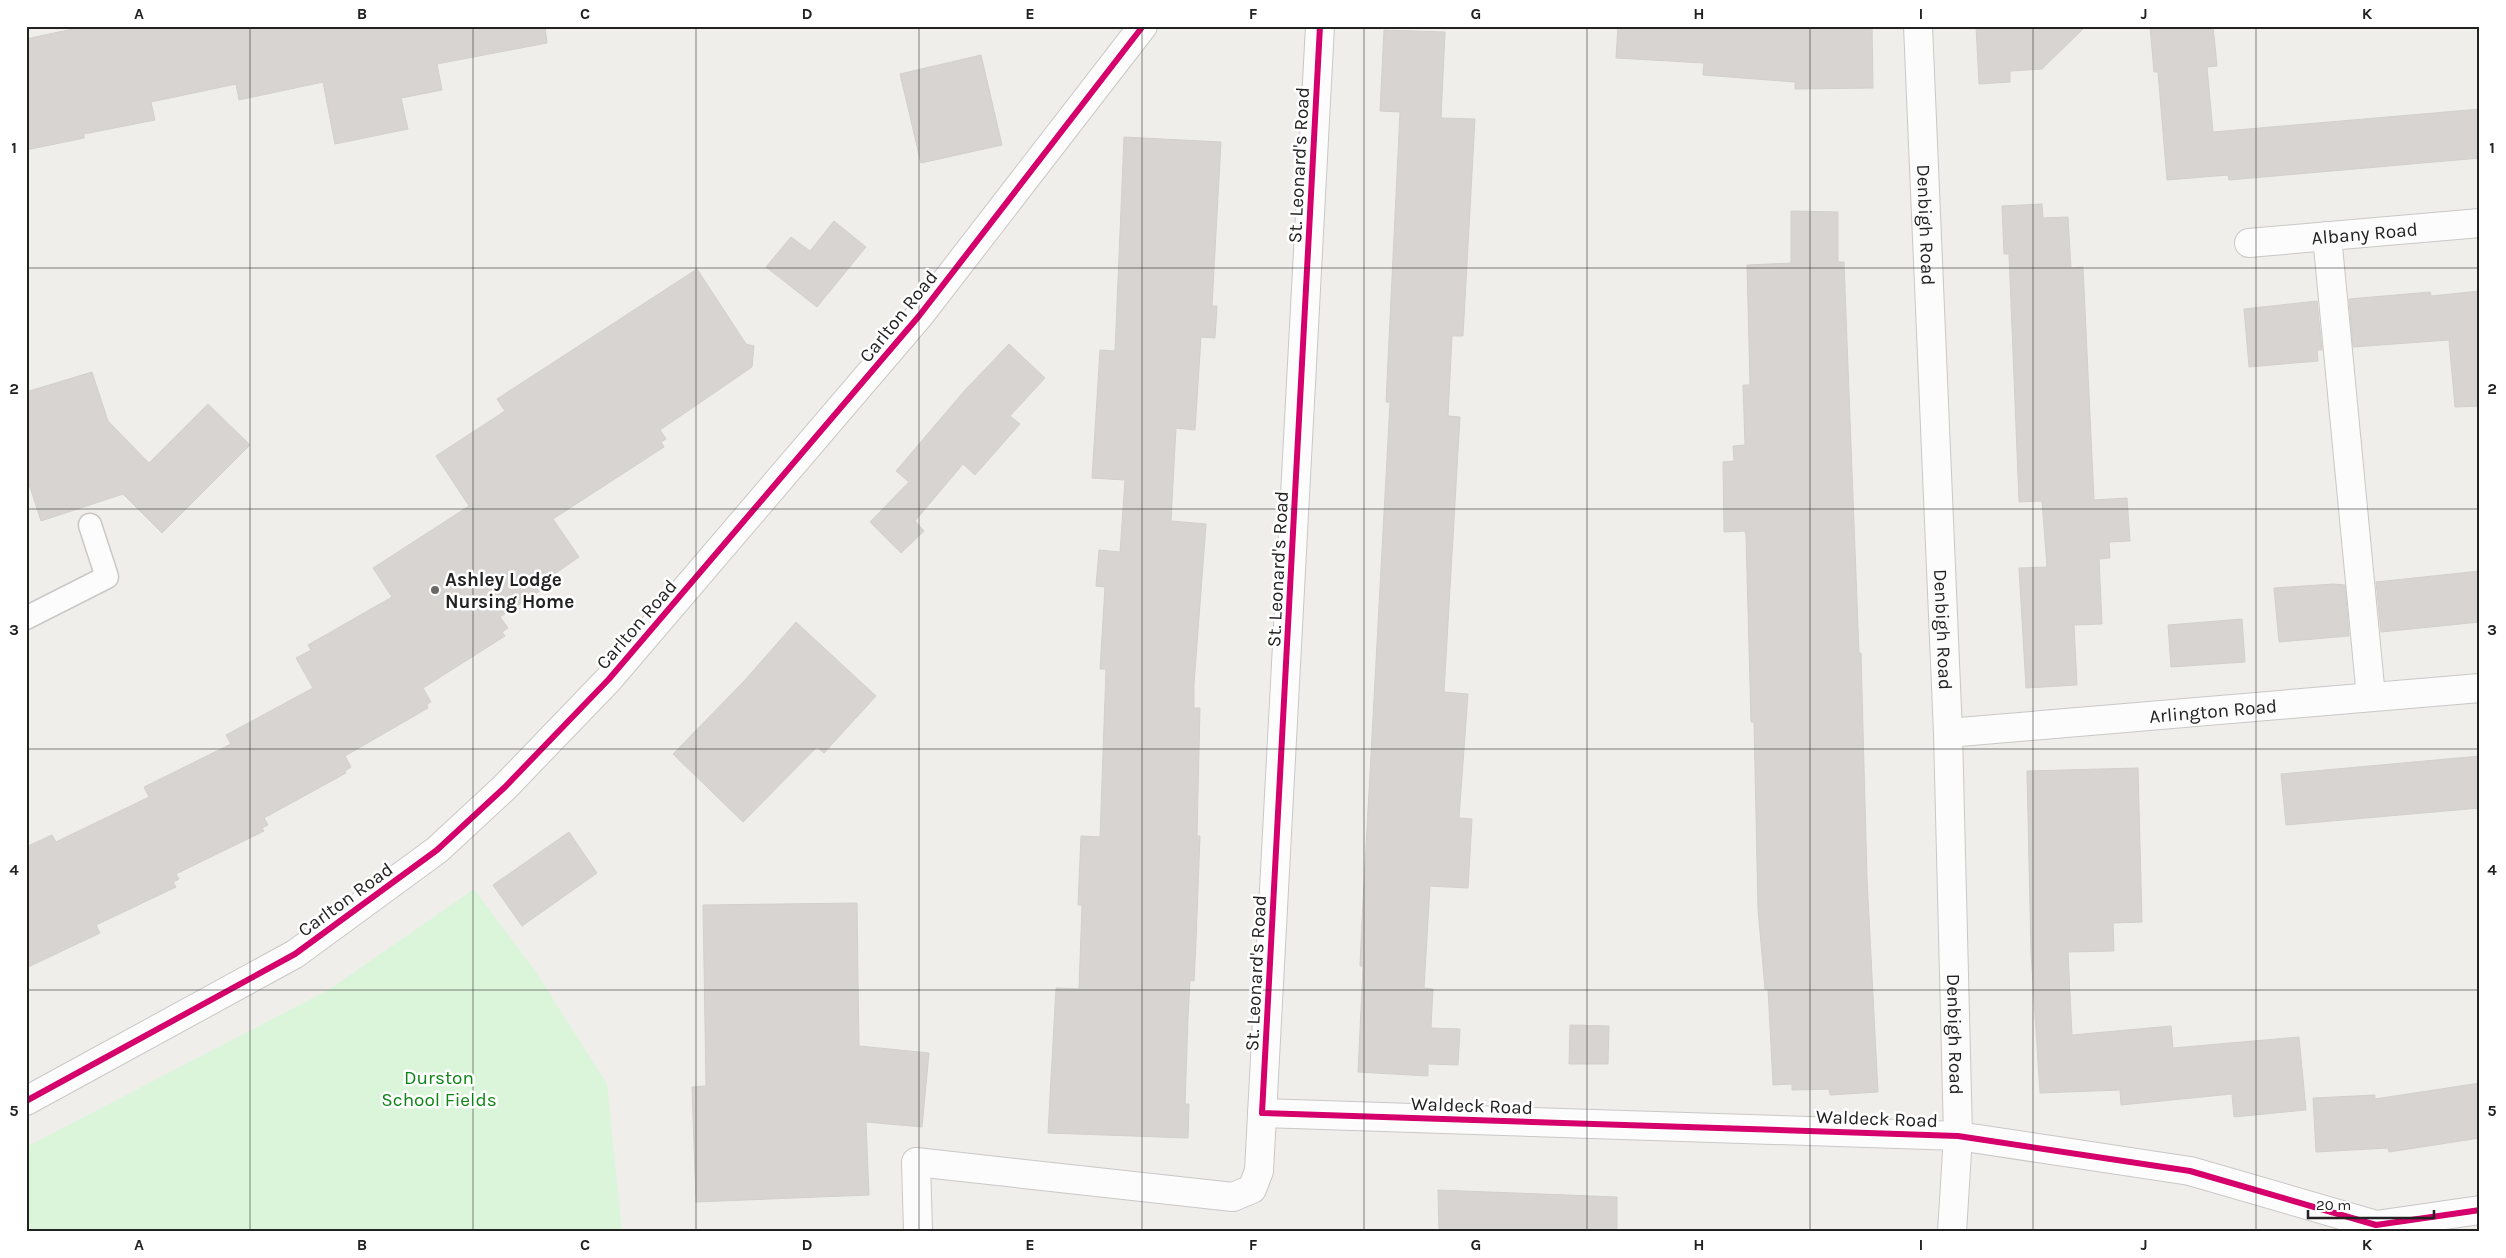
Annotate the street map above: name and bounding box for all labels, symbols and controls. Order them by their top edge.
text: A [134,4,144,23]
text: B [357,4,367,23]
text: C [580,4,590,23]
text: D [802,4,813,23]
text: E [1025,4,1035,23]
text: F [1249,4,1258,23]
text: G [1471,4,1481,23]
text: H [1693,4,1705,23]
text: I [1919,4,1923,23]
text: J [2140,4,2148,23]
text: K [2362,4,2373,23]
street label: St. Leonard's Road [1284,86,1314,244]
text: 1 [11,138,17,157]
text: 1 [2489,138,2495,157]
street label: Denbigh Road [1912,164,1939,286]
street label: Albany Road [2311,218,2419,250]
street label: Carlton Road [855,266,942,367]
text: 2 [9,379,19,398]
text: 2 [2487,379,2497,398]
street label: St. Leonard's Road [1263,490,1293,648]
street label: Denbigh Road [1929,568,1956,691]
place label: Ashley Lodge Nursing Home [445,569,574,613]
street label: Carlton Road [592,575,682,674]
marker: Ashley Lodge Nursing Home [429,584,441,596]
text: 3 [9,620,19,639]
text: 3 [2487,620,2497,639]
street label: Arlington Road [2148,695,2278,728]
street label: Carlton Road [294,858,397,941]
text: 4 [9,860,19,879]
text: 4 [2487,860,2497,879]
street label: St. Leonard's Road [1241,894,1271,1052]
street label: Denbigh Road [1942,973,1967,1095]
park label: Durston School Fields [381,1067,497,1111]
street label: Waldeck Road [1411,1093,1533,1119]
text: 5 [9,1101,19,1120]
text: 5 [2487,1101,2497,1120]
street label: Waldeck Road [1816,1106,1938,1132]
scale bar [2308,1188,2435,1220]
text: 20 m [2316,1196,2351,1214]
text: A [134,1235,144,1254]
text: B [357,1235,367,1254]
text: C [580,1235,590,1254]
text: D [802,1235,813,1254]
text: E [1025,1235,1035,1254]
text: F [1249,1235,1258,1254]
text: G [1471,1235,1481,1254]
text: H [1693,1235,1705,1254]
text: I [1919,1235,1923,1254]
text: J [2140,1235,2148,1254]
text: K [2362,1235,2373,1254]

